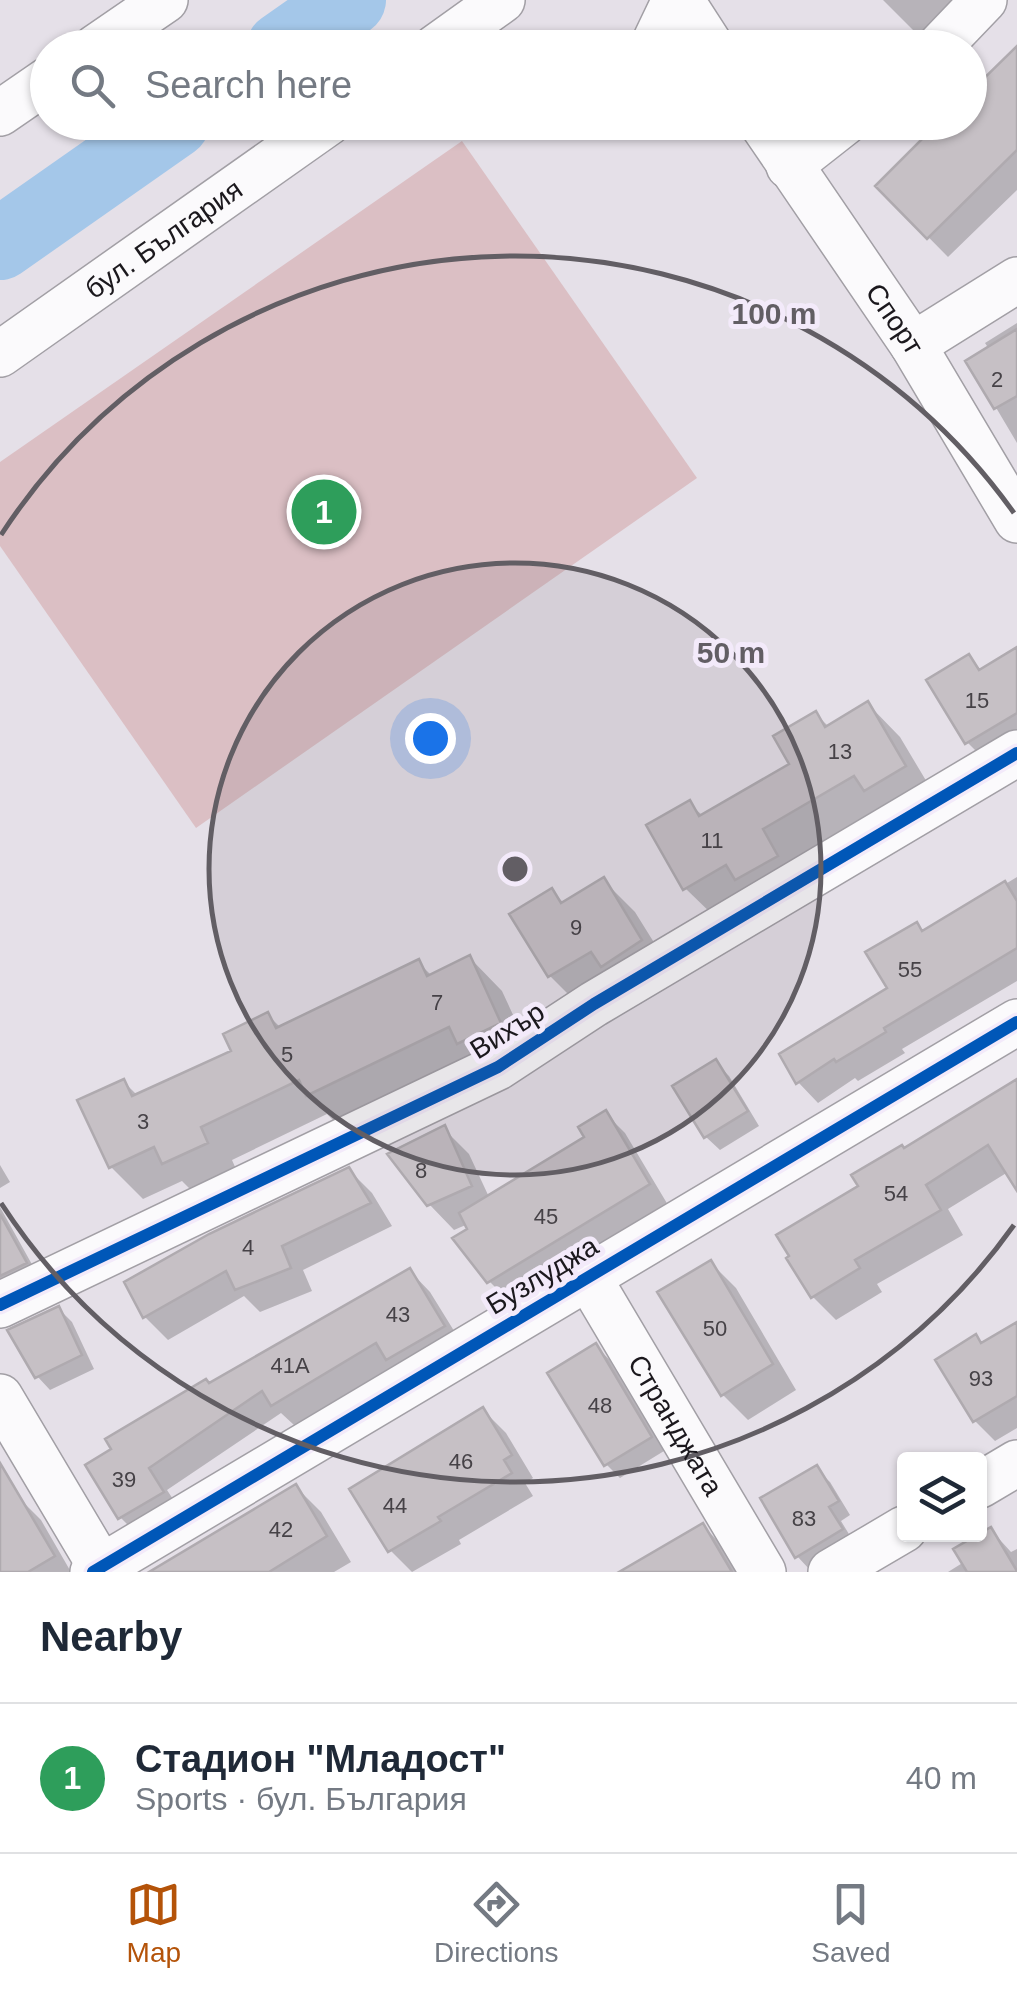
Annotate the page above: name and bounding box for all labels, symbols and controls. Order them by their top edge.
search box [30,30,987,140]
icon: search [65,58,120,113]
text: Search here [145,64,352,106]
street label: бул. България [79,173,248,305]
street label: Спорт [860,278,930,360]
text: 100 m [731,297,817,330]
house number: 2 [991,367,1003,392]
pin: 1 [292,474,356,550]
text: 50 m [697,636,765,669]
house number: 15 [965,688,989,713]
your location [405,713,456,764]
house number: 13 [828,739,852,764]
house number: 11 [701,828,723,853]
centre of rings [497,851,533,887]
house number: 9 [570,915,582,940]
house number: 55 [898,957,922,982]
house number: 7 [431,990,443,1015]
street label: Вихър [465,996,550,1065]
house number: 5 [281,1042,293,1067]
house number: 3 [137,1109,149,1134]
house number: 8 [415,1158,427,1183]
house number: 54 [884,1181,908,1206]
house number: 45 [534,1204,558,1229]
street label: Бузлуджа [481,1230,604,1321]
house number: 4 [242,1235,254,1260]
house number: 43 [386,1302,410,1327]
house number: 50 [703,1316,727,1341]
street label: Странджата [622,1349,729,1501]
house number: 41А [270,1353,310,1378]
house number: 93 [969,1366,993,1391]
house number: 48 [588,1393,612,1418]
house number: 46 [449,1449,473,1474]
map controls [897,1452,987,1542]
button: layers [897,1452,987,1542]
house number: 39 [112,1467,136,1492]
house number: 44 [383,1493,407,1518]
house number: 83 [792,1506,816,1531]
house number: 42 [269,1517,293,1542]
text: Nearby [40,1613,182,1660]
text: Стадион "Младост" [135,1738,506,1780]
text: 1 [64,1760,81,1796]
text: 40 m [906,1760,977,1796]
text: Sports · бул. България [135,1781,467,1817]
tab: Map [126,1877,181,1969]
tab: Directions [434,1877,559,1969]
tab: Saved [811,1877,891,1969]

